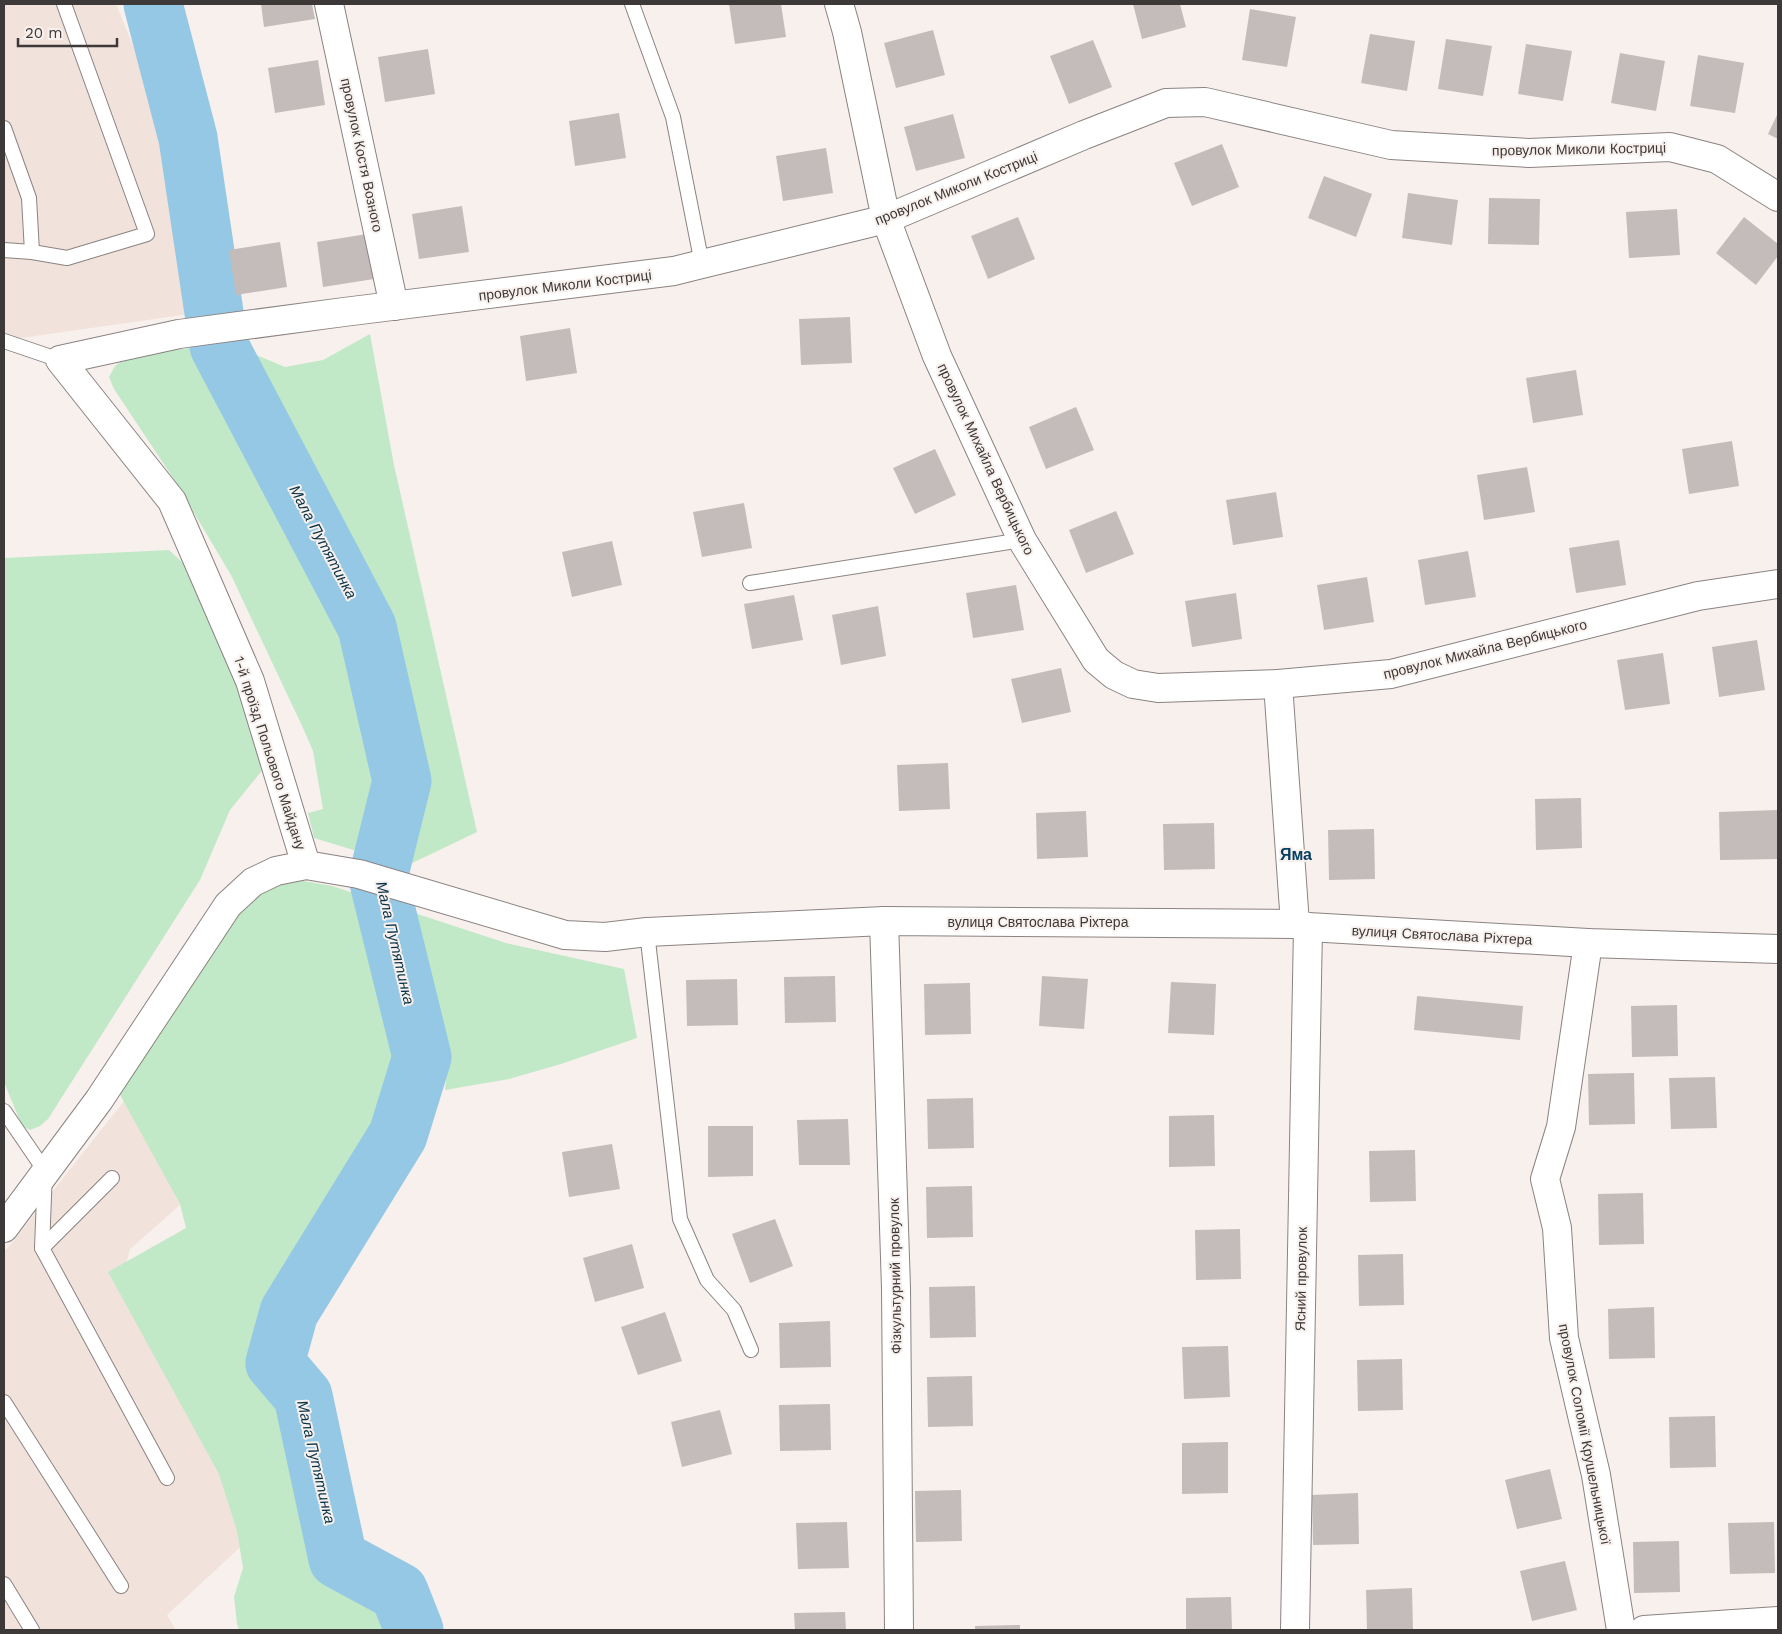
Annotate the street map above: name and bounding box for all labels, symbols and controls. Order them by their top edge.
scale bar [18,15,116,47]
text: 20 m [25,24,63,42]
street label: провулок Костя Возного [338,76,386,234]
street label: провулок Миколи Костриці [1492,139,1666,159]
street label: провулок Миколи Костриці [872,148,1040,228]
street label: провулок Миколи Костриці [478,266,652,304]
street label: провулок Михайла Вербицького [935,361,1038,557]
water label: Мала Путятинка [285,482,361,602]
street label: провулок Михайла Вербицького [1381,616,1589,682]
street label: 1-й проїзд Польового Майдану [231,654,309,852]
district label: Яма [1280,845,1312,864]
water label: Мала Путятинка [372,880,418,1006]
street label: вулиця Святослава Ріхтера [948,914,1129,930]
street label: вулиця Святослава Ріхтера [1351,922,1533,948]
street label: Фізкультурний провулок [886,1197,904,1354]
street label: Ясний провулок [1292,1226,1310,1331]
street label: провулок Соломії Крушельницької [1556,1322,1614,1546]
water label: Мала Путятинка [293,1399,339,1525]

